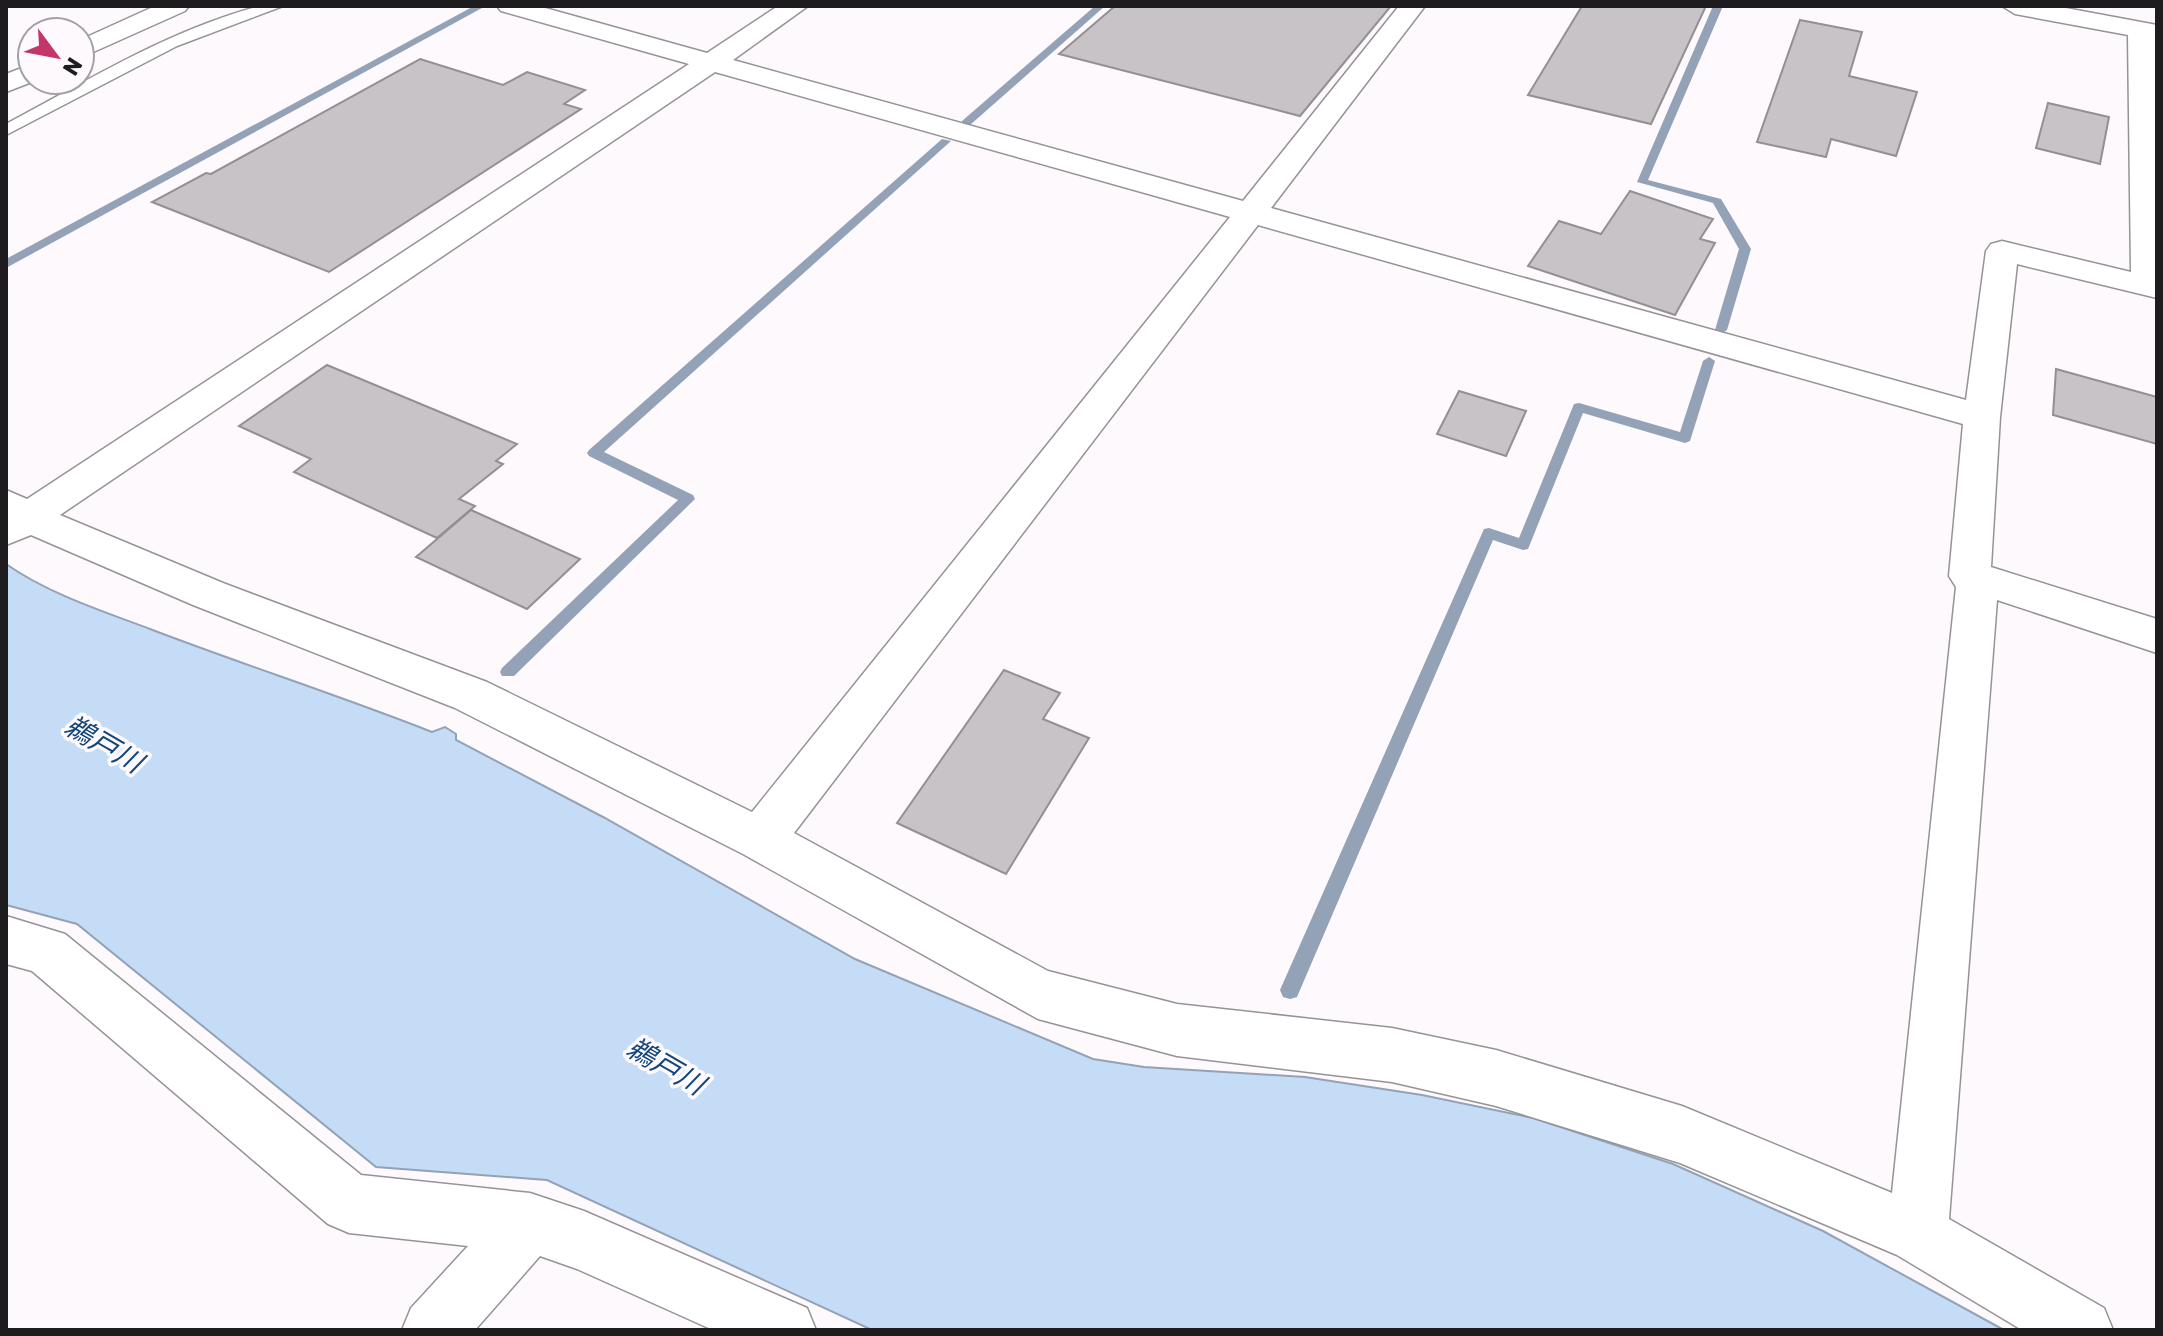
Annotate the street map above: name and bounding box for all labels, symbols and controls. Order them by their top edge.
north arrow [16,16,96,96]
text: N [57,52,88,80]
water label: 鵜戸川 [59,709,151,781]
water label: 鵜戸川 [621,1031,713,1103]

